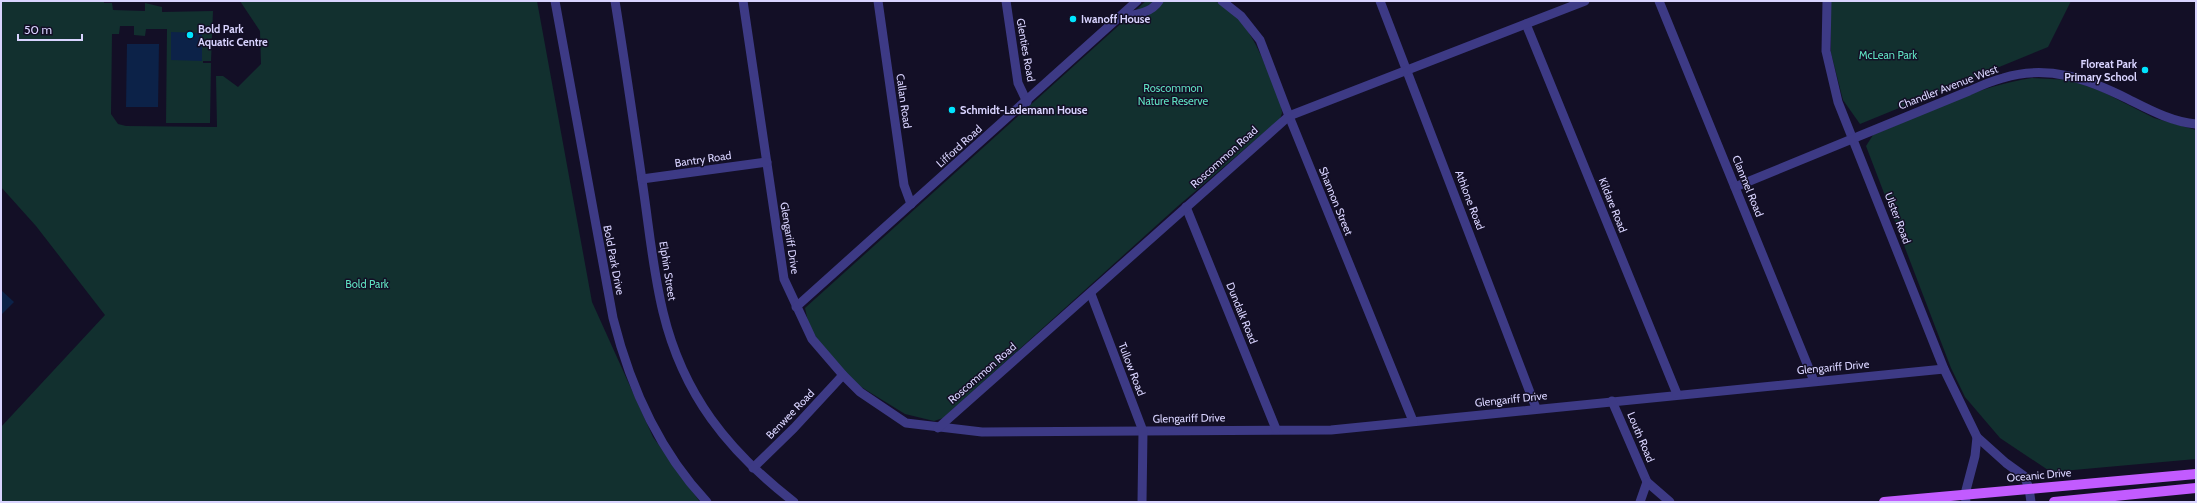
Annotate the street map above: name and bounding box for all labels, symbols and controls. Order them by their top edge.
place label: Iwanoff House [1081,12,1151,26]
marker: Iwanoff House [1068,14,1078,24]
scale bar [18,16,82,42]
street label: Glenties Road [1014,17,1038,83]
text: 50 m [24,22,52,37]
place label: Bold Park Aquatic Centre [198,22,268,49]
marker: Bold Park Aquatic Centre [185,30,195,40]
park label: McLean Park [1859,48,1917,62]
place label: Floreat Park Primary School [2064,57,2138,84]
street label: Chandler Avenue West [1896,61,2000,112]
marker: Floreat Park Primary School [2140,65,2150,75]
street label: Callan Road [893,73,915,129]
park label: Roscommon Nature Reserve [1138,81,1209,108]
place label: Schmidt-Lademann House [960,103,1088,117]
marker: Schmidt-Lademann House [947,105,957,115]
street label: Lifford Road [933,122,985,170]
street label: Roscommon Road [1187,123,1261,191]
street label: Bantry Road [674,148,732,170]
street label: Clanmel Road [1729,153,1767,219]
street label: Shannon Street [1316,165,1356,238]
street label: Athlone Road [1452,168,1488,232]
street label: Kildare Road [1596,175,1630,235]
street label: Ulster Road [1882,190,1914,246]
street label: Glengariff Drive [777,201,803,275]
street label: Bold Park Drive [600,224,628,296]
street label: Elphin Street [656,240,680,302]
park label: Bold Park [345,277,389,291]
street label: Dundalk Road [1223,280,1261,346]
street label: Roscommon Road [945,340,1019,406]
street label: Tullow Road [1115,340,1149,398]
street label: Glengariff Drive [1796,357,1870,377]
street label: Benwee Road [763,386,817,442]
street label: Glengariff Drive [1474,388,1548,410]
street label: Glengariff Drive [1153,410,1226,426]
street label: Louth Road [1624,410,1658,464]
street label: Oceanic Drive [2006,465,2072,485]

